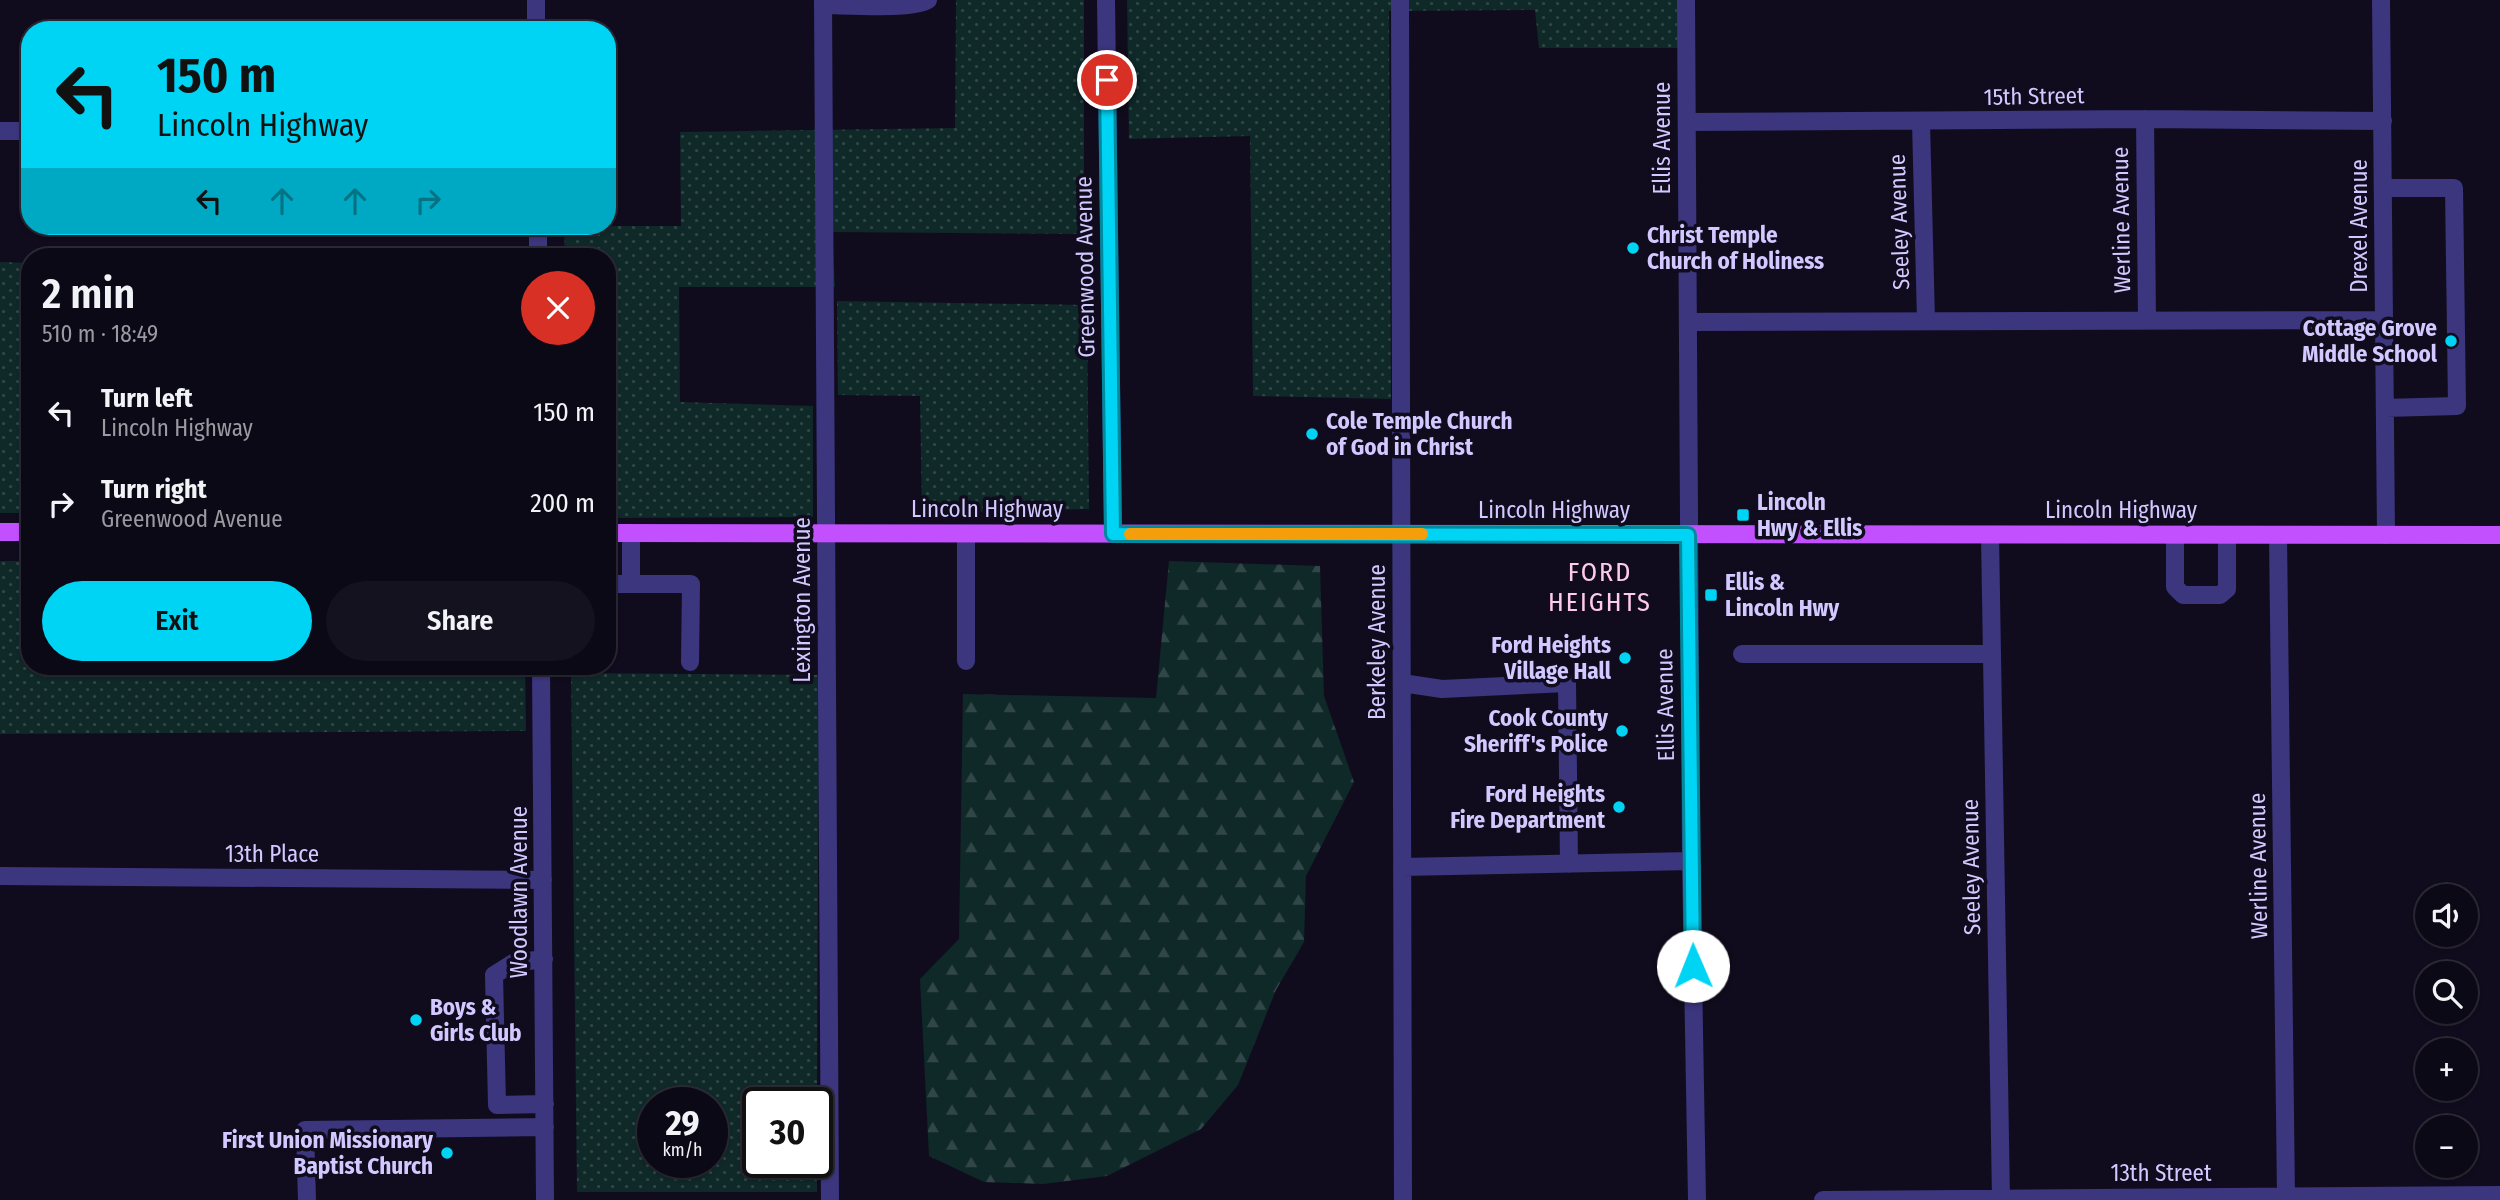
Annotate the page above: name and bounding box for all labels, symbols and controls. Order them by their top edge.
text: 150 m [157,46,276,105]
icon: left [42,49,133,140]
pin [1077,50,1137,110]
icon: arrive [1088,61,1126,99]
street label: 15th Street [1983,81,2085,111]
street label: Ellis Avenue [1648,82,1676,194]
text: Lincoln Highway [157,106,368,144]
street label: Werline Avenue [2106,147,2136,293]
street label: Seeley Avenue [1883,153,1915,291]
street label: Drexel Avenue [2345,159,2373,293]
street label: Greenwood Avenue [1069,176,1101,358]
icon: left [190,182,228,220]
icon: ahead [263,182,301,220]
icon: ahead [336,182,374,220]
icon: right [409,182,447,220]
place label: Christ Temple Church of Holiness [1647,221,1824,275]
marker: Christ Temple Church of Holiness [1625,240,1641,256]
text: 2 min [42,269,135,319]
button: close [521,271,595,345]
place label: Cottage Grove Middle School [2302,314,2438,368]
text: 510 m · 18:49 [42,320,158,348]
marker: Cottage Grove Middle School [2443,333,2459,349]
text: Turn left [101,383,193,414]
icon: left [42,394,80,432]
text: 150 m [533,397,595,428]
place label: Cole Temple Church of God in Christ [1326,407,1512,461]
text: Lincoln Highway [101,414,253,442]
marker: Cole Temple Church of God in Christ [1304,426,1320,442]
text: Turn right [101,474,207,505]
icon: right [42,485,80,523]
text: 200 m [530,488,595,519]
place label: Lincoln Hwy & Ellis [1757,488,1862,542]
street label: Lincoln Highway [911,495,1064,523]
street label: Lincoln Highway [1478,496,1631,524]
street label: Lincoln Highway [2045,496,2198,524]
text: Greenwood Avenue [101,505,283,533]
marker: Lincoln Hwy & Ellis [1735,507,1751,523]
street label: Lexington Avenue [788,517,816,683]
district label: FORD HEIGHTS [1548,557,1652,618]
street label: Berkeley Avenue [1363,564,1391,720]
place label: Ellis & Lincoln Hwy [1725,568,1840,622]
button: Exit [42,581,312,661]
button: Share [326,581,595,661]
marker: Ellis & Lincoln Hwy [1703,587,1719,603]
place label: Ford Heights Village Hall [1491,631,1612,685]
street label: Ellis Avenue [1650,648,1680,762]
marker: Ford Heights Village Hall [1617,650,1633,666]
place label: Cook County Sheriff's Police [1464,704,1609,758]
marker: Cook County Sheriff's Police [1614,723,1630,739]
place label: Ford Heights Fire Department [1450,780,1606,834]
street label: Werline Avenue [2243,793,2273,939]
marker: Ford Heights Fire Department [1611,799,1627,815]
street label: Seeley Avenue [1956,799,1986,935]
street label: Woodlawn Avenue [505,806,533,978]
street label: 13th Place [225,840,319,868]
map controls [2415,884,2478,1178]
button: sound [2415,884,2478,947]
position arrow [1656,929,1730,1003]
button: search [2415,961,2478,1024]
place label: Boys & Girls Club [430,993,522,1047]
marker: Boys & Girls Club [408,1012,424,1028]
button: + [2415,1038,2478,1101]
speed limit sign: 30 [742,1087,833,1178]
text: 29 [665,1102,700,1144]
button: − [2415,1115,2478,1178]
place label: First Union Missionary Baptist Church [222,1126,434,1180]
text: km/h [662,1139,703,1161]
marker: First Union Missionary Baptist Church [439,1145,455,1161]
street label: 13th Street [2111,1159,2212,1187]

